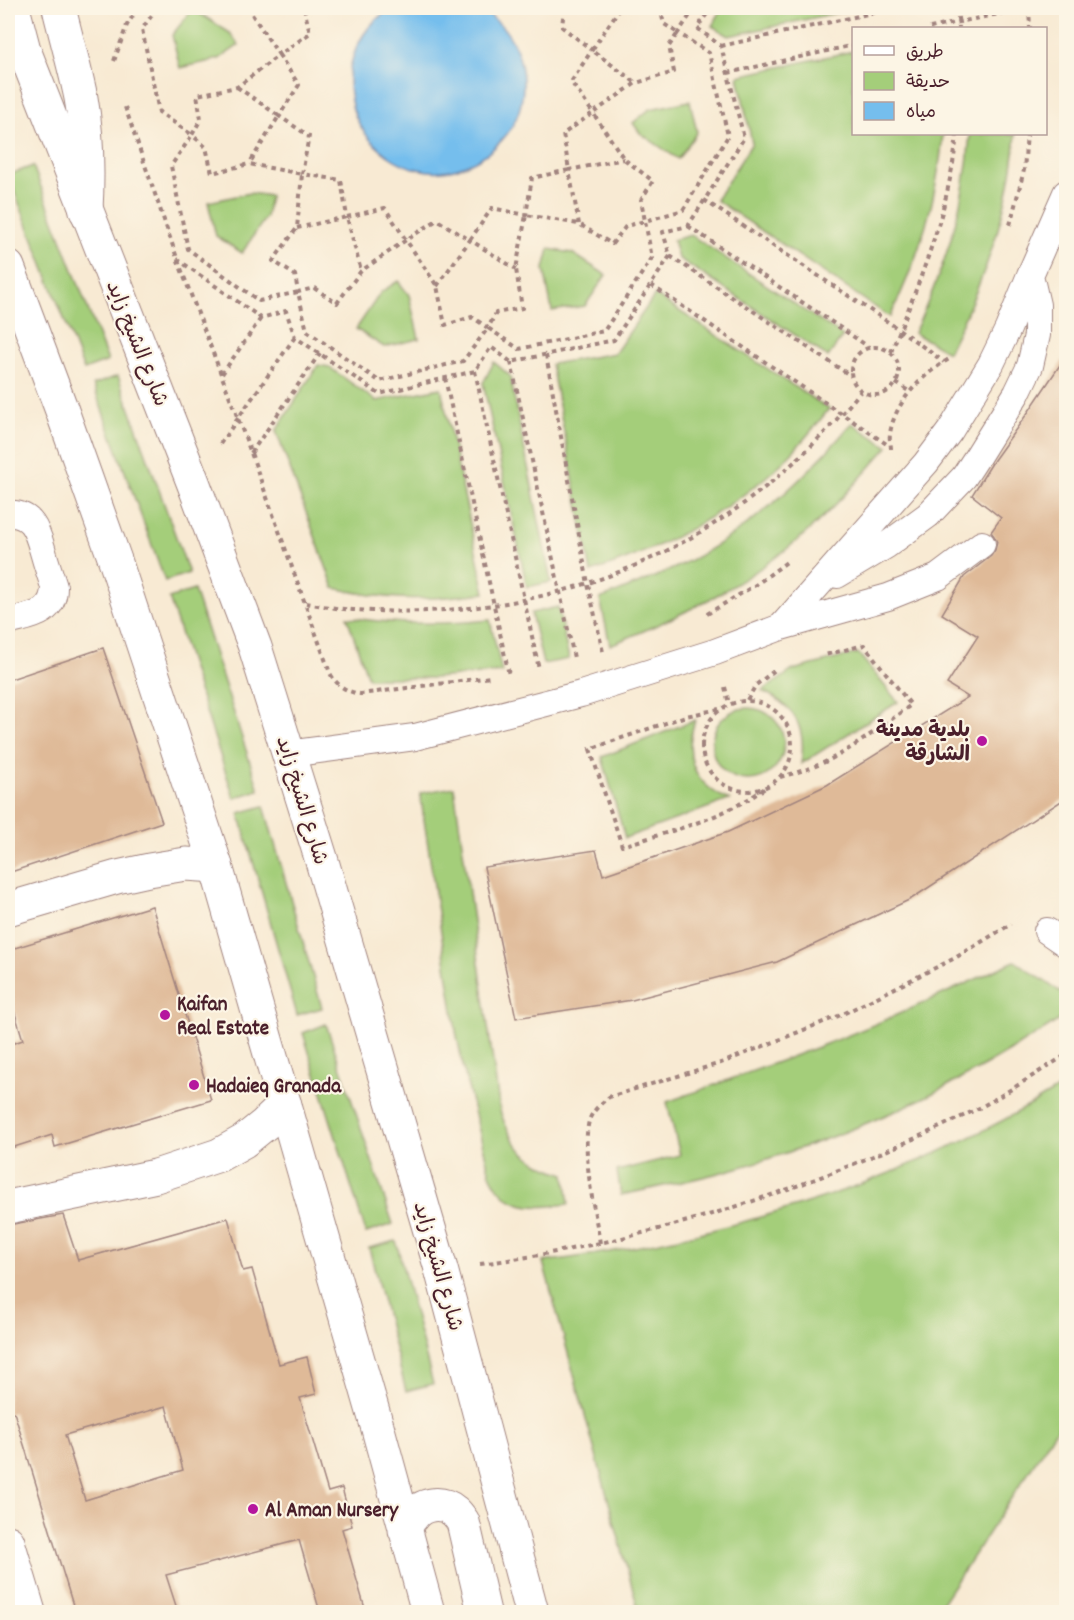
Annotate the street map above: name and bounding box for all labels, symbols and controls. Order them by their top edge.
legend [852,27,1047,135]
text: طريق [906,41,944,66]
text: حديقة [906,71,950,96]
text: مياه [906,101,936,126]
street label: شارع الشيخ زايد [96,277,174,412]
place label: بلدية مدينة الشارقة [876,717,970,771]
street label: شارع الشيخ زايد [266,733,334,869]
marker: بلدية مدينة الشارقة [975,734,989,748]
place label: Kaifan Real Estate [177,991,269,1045]
marker: Kaifan Real Estate [158,1008,172,1022]
place label: Hadaieq Granada [206,1073,342,1103]
marker: Hadaieq Granada [187,1078,201,1092]
street label: شارع الشيخ زايد [403,1199,469,1335]
place label: Al Aman Nursery [265,1497,400,1527]
marker: Al Aman Nursery [246,1502,260,1516]

